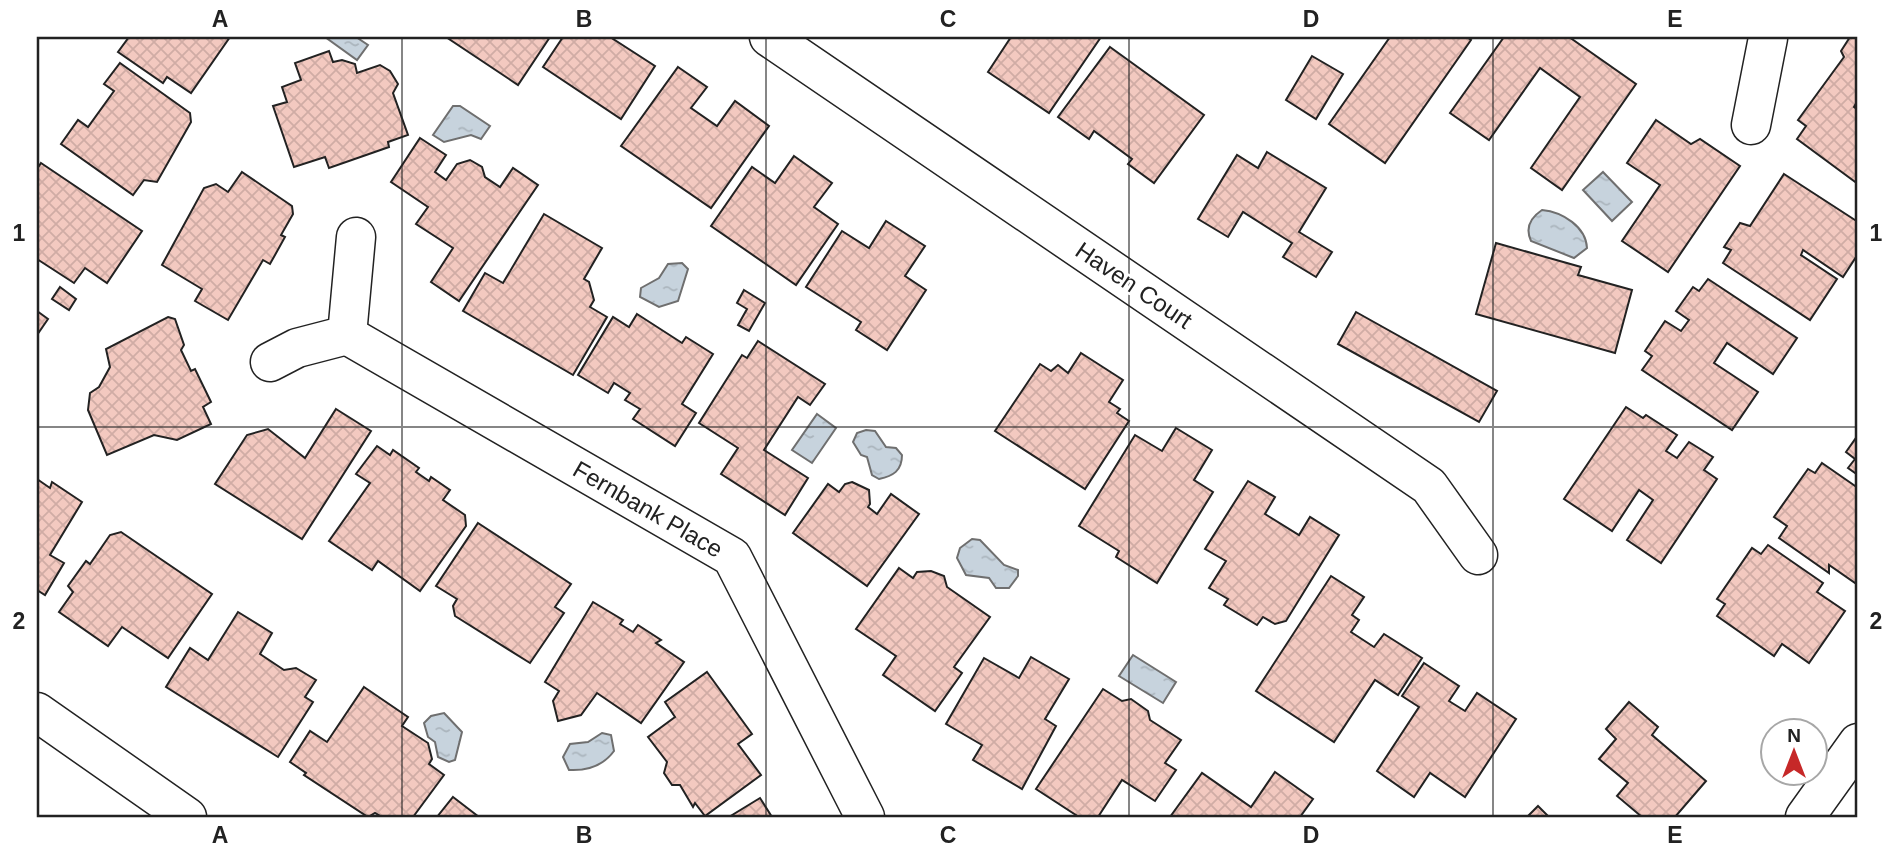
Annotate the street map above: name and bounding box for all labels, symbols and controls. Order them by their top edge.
text: A [212,6,228,32]
text: B [576,6,592,32]
text: C [940,6,956,32]
text: D [1303,6,1319,32]
text: E [1667,6,1683,32]
text: 1 [13,220,26,246]
text: 1 [1870,220,1883,246]
street label: Haven Court [1071,236,1198,334]
street label: Fernbank Place [568,455,728,563]
text: 2 [13,608,25,634]
text: 2 [1870,608,1882,634]
north arrow [1758,718,1828,788]
text: N [1787,725,1801,746]
text: A [212,822,228,848]
text: B [576,822,592,848]
text: C [940,822,956,848]
text: D [1303,822,1319,848]
text: E [1667,822,1683,848]

